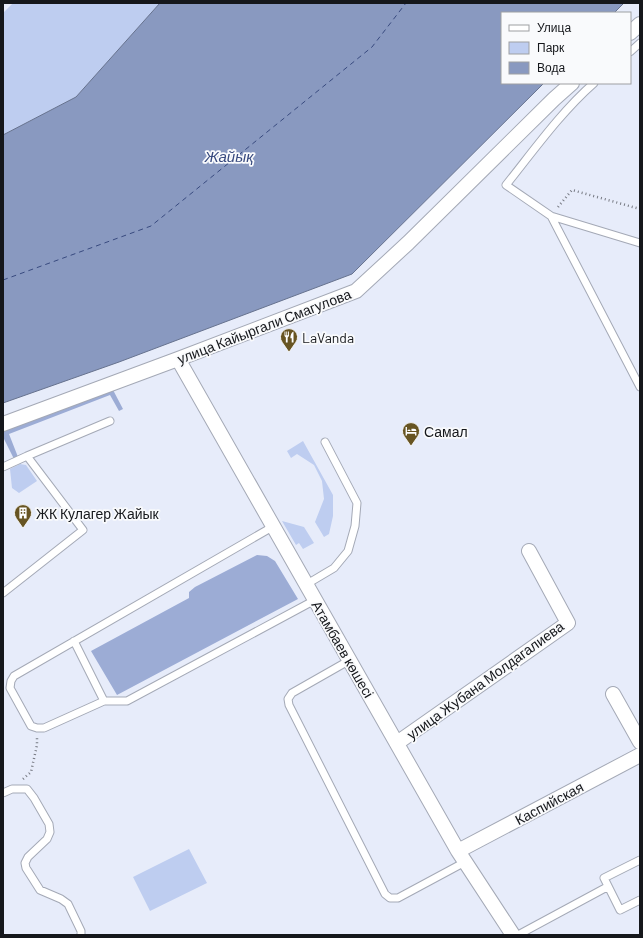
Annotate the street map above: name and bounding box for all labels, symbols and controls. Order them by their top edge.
legend [501,12,631,84]
text: Улица [537,20,571,35]
text: Парк [537,40,565,55]
text: Вода [537,60,565,75]
water label: Жайық [204,147,254,165]
street label: улица Кайыргали Смагулова [175,285,353,367]
restaurant icon: LaVanda [279,327,299,352]
place label: LaVanda [302,329,354,346]
hotel icon: Самал [401,421,421,446]
place label: Самал [424,423,468,440]
building icon: ЖК Кулагер Жайык [13,503,33,528]
place label: ЖК Кулагер Жайык [36,505,160,522]
street label: Атамбаев көшесі [308,598,378,700]
street label: улица Жубана Молдагалиева [403,617,567,743]
street label: Каспийская [512,778,586,828]

